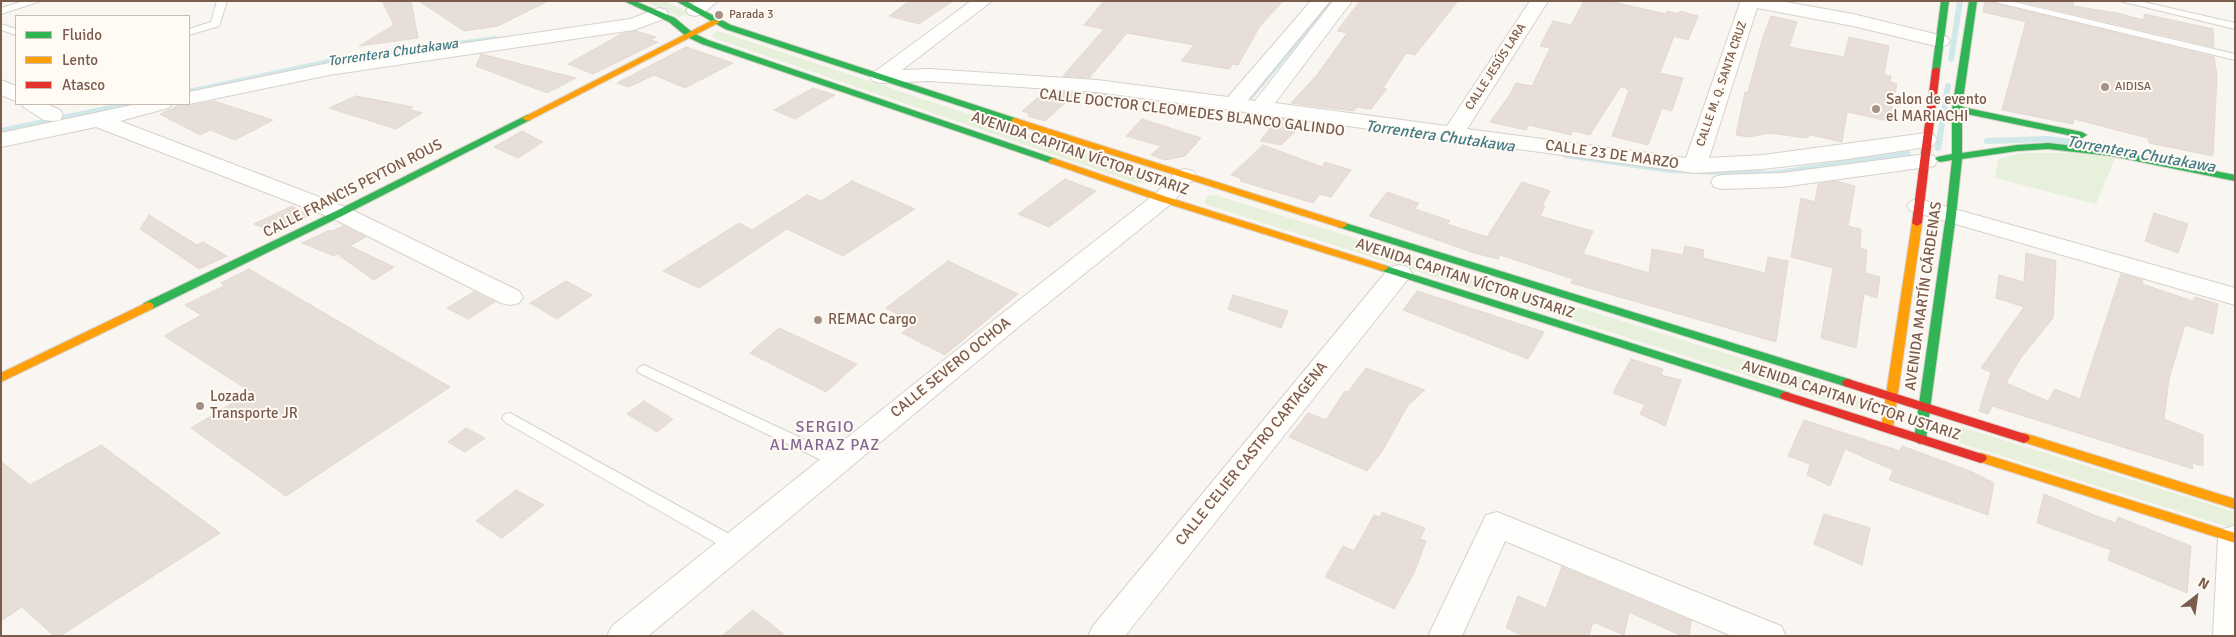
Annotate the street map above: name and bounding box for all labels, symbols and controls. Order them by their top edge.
place label: Parada 3 [729,8,774,22]
marker: Parada 3 [713,9,725,21]
legend [15,15,190,105]
street label: CALLE M. Q. SANTA CRUZ [1694,19,1750,149]
street label: CALLE JESÚS LARA [1463,21,1529,113]
text: Fluido [62,26,102,44]
water label: Torrentera Chutakawa [327,36,459,70]
text: Lento [62,51,98,69]
text: Atasco [62,76,105,94]
place label: AIDISA [2115,80,2151,94]
marker: AIDISA [2099,81,2111,93]
street label: CALLE DOCTOR CLEOMEDES BLANCO GALINDO [1038,85,1346,141]
place label: Salon de evento el MARIACHI [1886,91,1987,126]
marker: Salon de evento el MARIACHI [1870,103,1882,115]
street label: AVENIDA CAPITAN VÍCTOR USTARIZ [969,108,1191,200]
water label: Torrentera Chutakawa [1364,117,1516,157]
water label: Torrentera Chutakawa [2065,133,2217,177]
street label: CALLE FRANCIS PEYTON ROUS [260,136,446,242]
street label: CALLE 23 DE MARZO [1544,137,1680,173]
street label: AVENIDA MARTÍN CÁRDENAS [1902,200,1946,392]
street label: AVENIDA CAPITAN VÍCTOR USTARIZ [1353,235,1577,323]
place label: REMAC Cargo [828,311,917,329]
marker: REMAC Cargo [812,314,824,326]
street label: CALLE SEVERO OCHOA [887,314,1015,422]
street label: AVENIDA CAPITAN VÍCTOR USTARIZ [1739,357,1963,445]
street label: CALLE CELIER CASTRO CARTAGENA [1172,358,1332,550]
place label: Lozada Transporte JR [210,388,298,423]
marker: Lozada Transporte JR [194,400,206,412]
district label: SERGIO ALMARAZ PAZ [768,418,882,456]
north arrow [2171,572,2221,622]
text: N [2195,574,2212,593]

